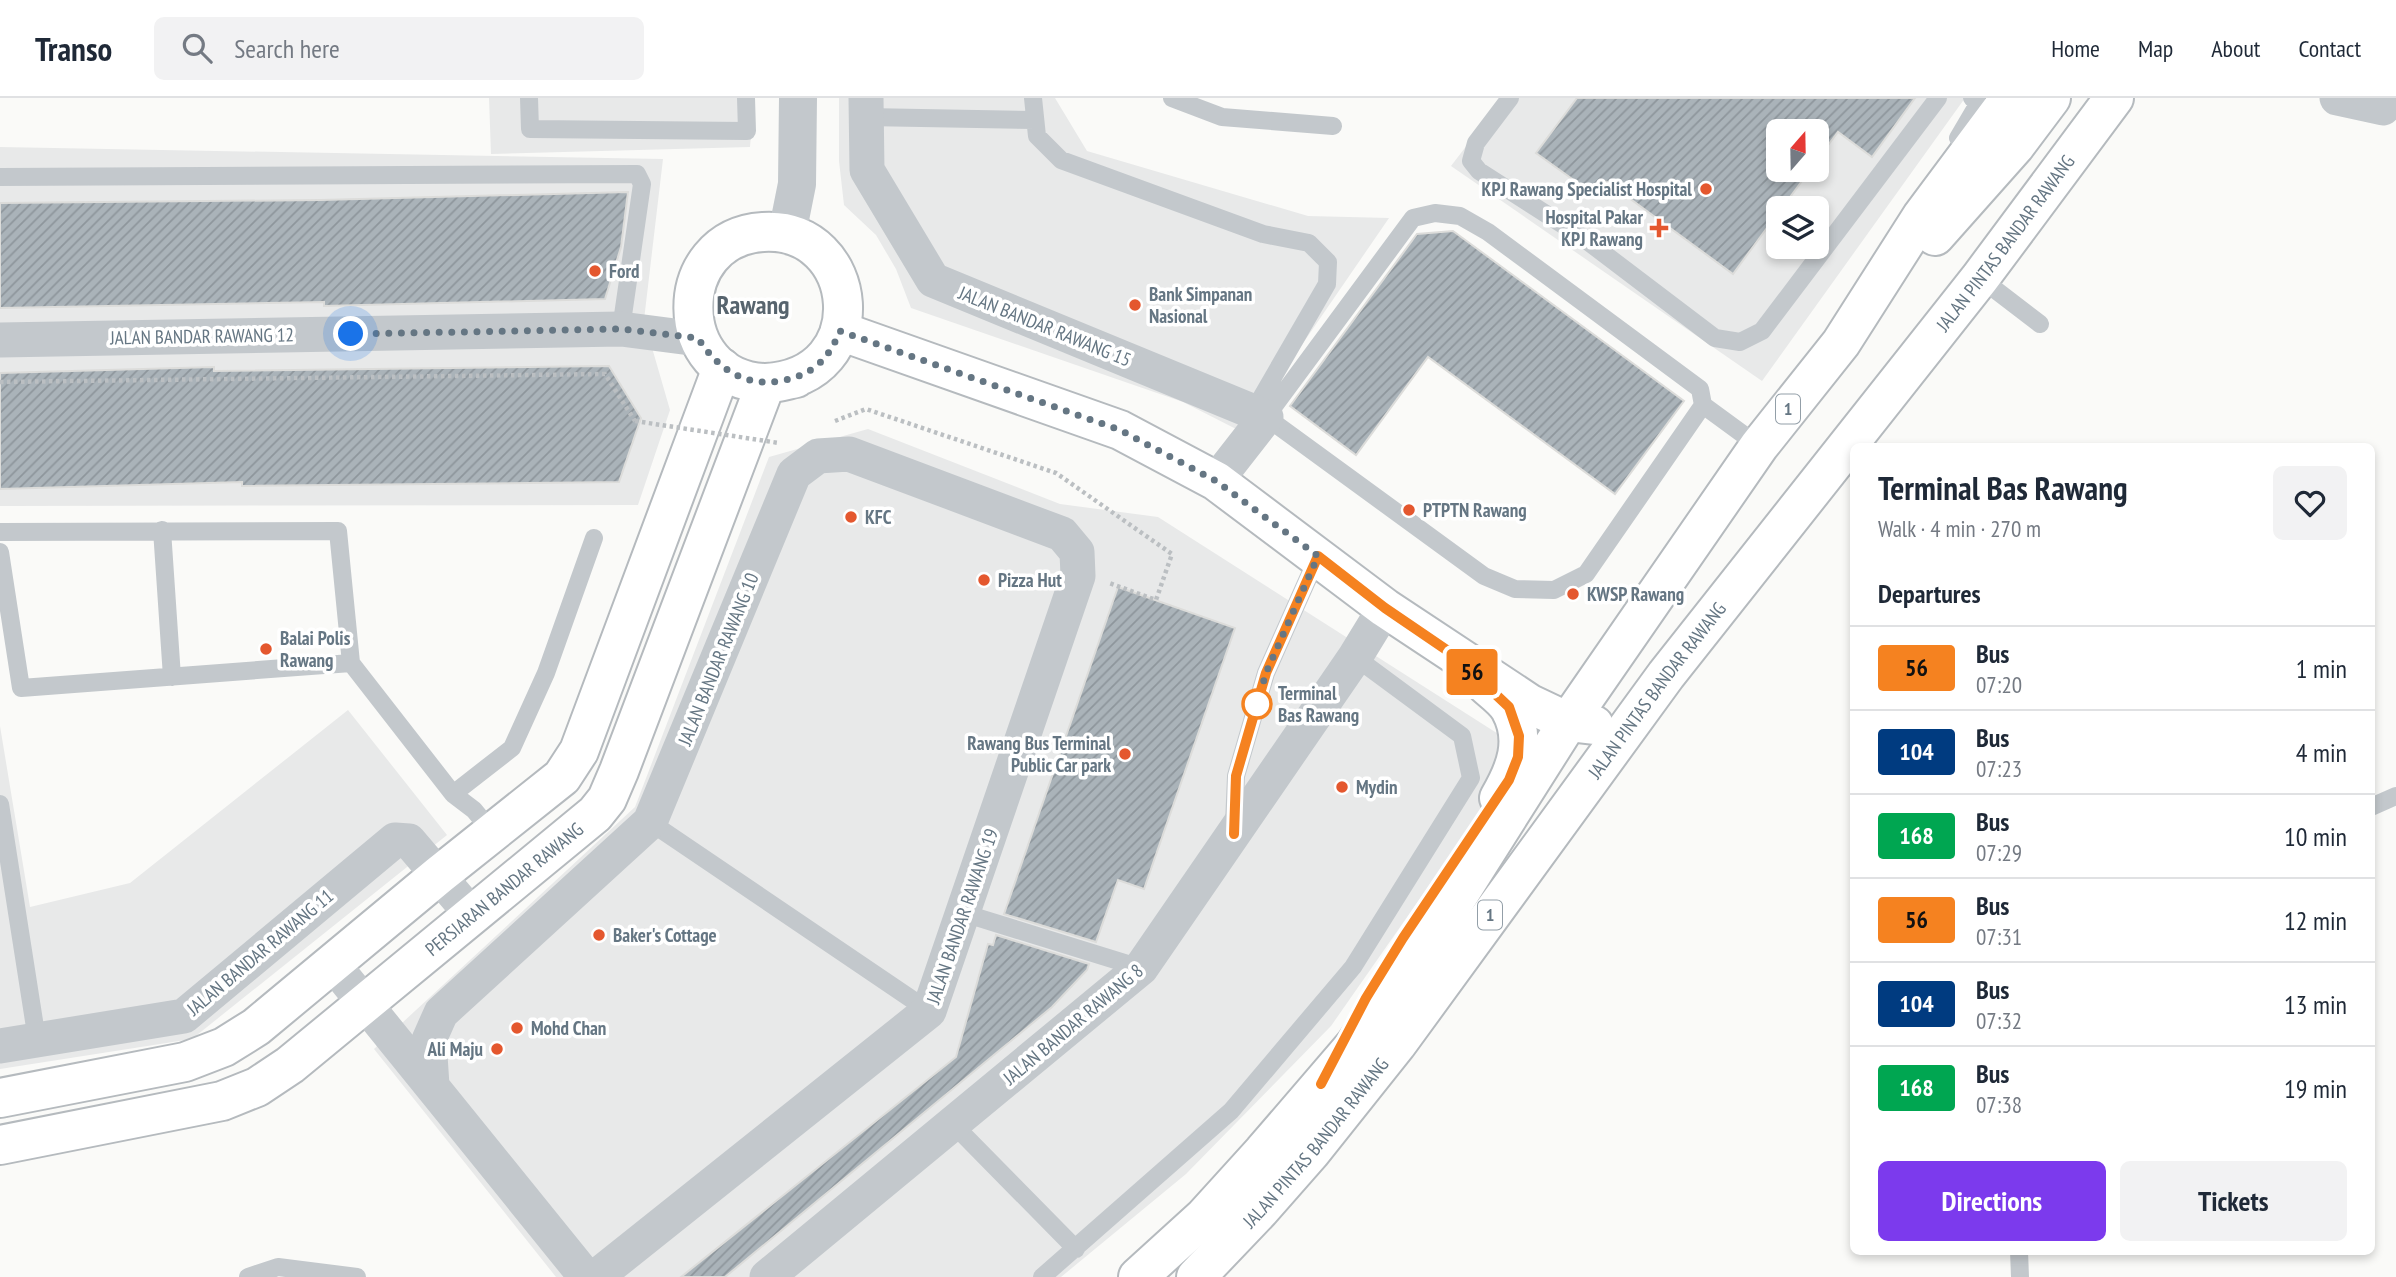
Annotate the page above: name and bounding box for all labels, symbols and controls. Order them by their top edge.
search box [154,17,644,80]
text: Transo [35,27,112,70]
icon: search [178,29,216,67]
text: Search here [234,32,340,65]
text: Home [2051,33,2100,64]
text: Map [2138,33,2173,64]
text: About [2211,33,2260,64]
text: Contact [2298,33,2361,64]
north arrow [1766,119,1829,182]
map controls [1766,119,1829,259]
street label: JALAN PINTAS BANDAR RAWANG [1930,150,2080,337]
place label: KPJ Rawang Specialist Hospital [1482,177,1692,201]
marker: KPJ Rawang Specialist Hospital [1698,181,1714,197]
button: layers [1766,196,1829,259]
place label: Hospital Pakar KPJ Rawang [1545,205,1643,251]
marker: Hospital Pakar KPJ Rawang [1649,218,1669,238]
place label: Ford [609,259,639,283]
marker: Ford [587,263,603,279]
street label: JALAN BANDAR RAWANG 15 [954,280,1135,372]
place label: Bank Simpanan Nasional [1149,282,1252,328]
district label: Rawang [716,288,790,321]
marker: Bank Simpanan Nasional [1127,297,1143,313]
your location [333,316,368,351]
street label: JALAN BANDAR RAWANG 12 [109,322,294,350]
road number: 1 [1776,394,1800,424]
text: Terminal Bas Rawang [1878,466,2128,509]
button: heart [2273,466,2347,540]
place label: PTPTN Rawang [1423,498,1527,522]
marker: PTPTN Rawang [1401,502,1417,518]
place label: KFC [865,505,892,529]
marker: KFC [843,509,859,525]
text: Walk · 4 min · 270 m [1878,514,2041,543]
place label: Pizza Hut [998,568,1062,592]
street label: JALAN BANDAR RAWANG 10 [672,569,764,750]
marker: Pizza Hut [976,572,992,588]
text: Departures [1878,577,1981,610]
place label: KWSP Rawang [1587,582,1684,606]
marker: KWSP Rawang [1565,586,1581,602]
street label: JALAN PINTAS BANDAR RAWANG [1582,597,1731,784]
place label: Balai Polis Rawang [280,626,351,672]
text: Bus [1976,637,2009,670]
marker: Balai Polis Rawang [258,641,274,657]
line badge: 56 [1440,649,1504,695]
text: 56 [1905,652,1928,683]
text: 1 min [2296,652,2347,685]
text: 56 [1461,656,1483,687]
text: 07:20 [1976,670,2022,699]
place label: Terminal Bas Rawang [1278,681,1359,727]
marker: Terminal Bas Rawang [1242,689,1272,719]
text: Bus [1976,721,2009,754]
place label: Rawang Bus Terminal Public Car park [967,731,1111,777]
text: 104 [1899,736,1934,767]
text: 4 min [2296,736,2347,769]
marker: Rawang Bus Terminal Public Car park [1117,746,1133,762]
text: 07:23 [1976,754,2022,783]
place label: Mydin [1356,775,1397,799]
marker: Mydin [1334,779,1350,795]
text: Bus [1976,805,2009,838]
street label: PERSIARAN BANDAR RAWANG [420,817,588,961]
text: 168 [1899,820,1934,851]
text: 10 min [2284,820,2347,853]
street label: JALAN BANDAR RAWANG 19 [920,825,1003,1008]
text: 07:29 [1976,838,2022,867]
street label: JALAN BANDAR RAWANG 11 [181,884,338,1021]
text: Bus [1976,889,2009,922]
road number: 1 [1478,900,1502,930]
text: 56 [1905,904,1928,935]
text: 12 min [2284,904,2347,937]
text: 07:31 [1976,922,2022,951]
place label: Baker's Cottage [613,923,717,947]
marker: Baker's Cottage [591,927,607,943]
street label: JALAN BANDAR RAWANG 8 [997,958,1148,1090]
text: Bus [1976,973,2009,1006]
text: 104 [1899,988,1934,1019]
text: 13 min [2284,988,2347,1021]
text: 07:32 [1976,1006,2022,1035]
place label: Mohd Chan [531,1016,606,1040]
marker: Mohd Chan [509,1020,525,1036]
place label: Ali Maju [426,1037,483,1061]
marker: Ali Maju [489,1041,505,1057]
street label: JALAN PINTAS BANDAR RAWANG [1237,1053,1394,1233]
text: Bus [1976,1057,2009,1090]
text: 168 [1899,1072,1934,1103]
text: 19 min [2284,1072,2347,1105]
text: 07:38 [1976,1090,2022,1119]
button: Directions [1878,1161,2106,1241]
button: Tickets [2120,1161,2347,1241]

